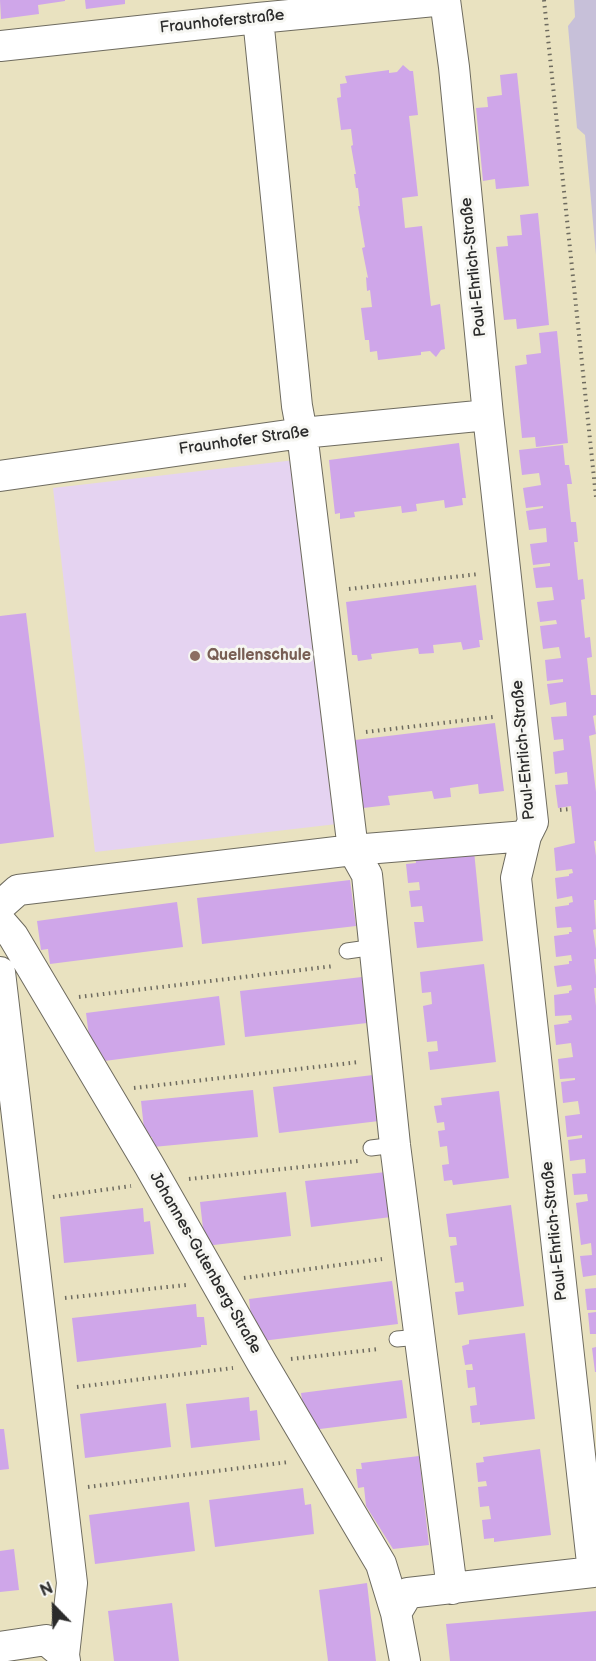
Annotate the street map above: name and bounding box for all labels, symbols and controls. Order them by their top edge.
street label: Fraunhoferstraße [159,6,285,38]
street label: Paul-Ehrlich-Straße [457,196,491,338]
street label: Fraunhofer Straße [178,422,310,460]
place label: Quellenschule [207,646,311,666]
marker: Quellenschule [188,649,202,663]
street label: Paul-Ehrlich-Straße [508,679,540,821]
street label: Paul-Ehrlich-Straße [538,1160,572,1302]
street label: Johannes-Gutenberg-Straße [145,1169,265,1357]
north arrow [24,1577,84,1637]
text: N [38,1579,56,1601]

